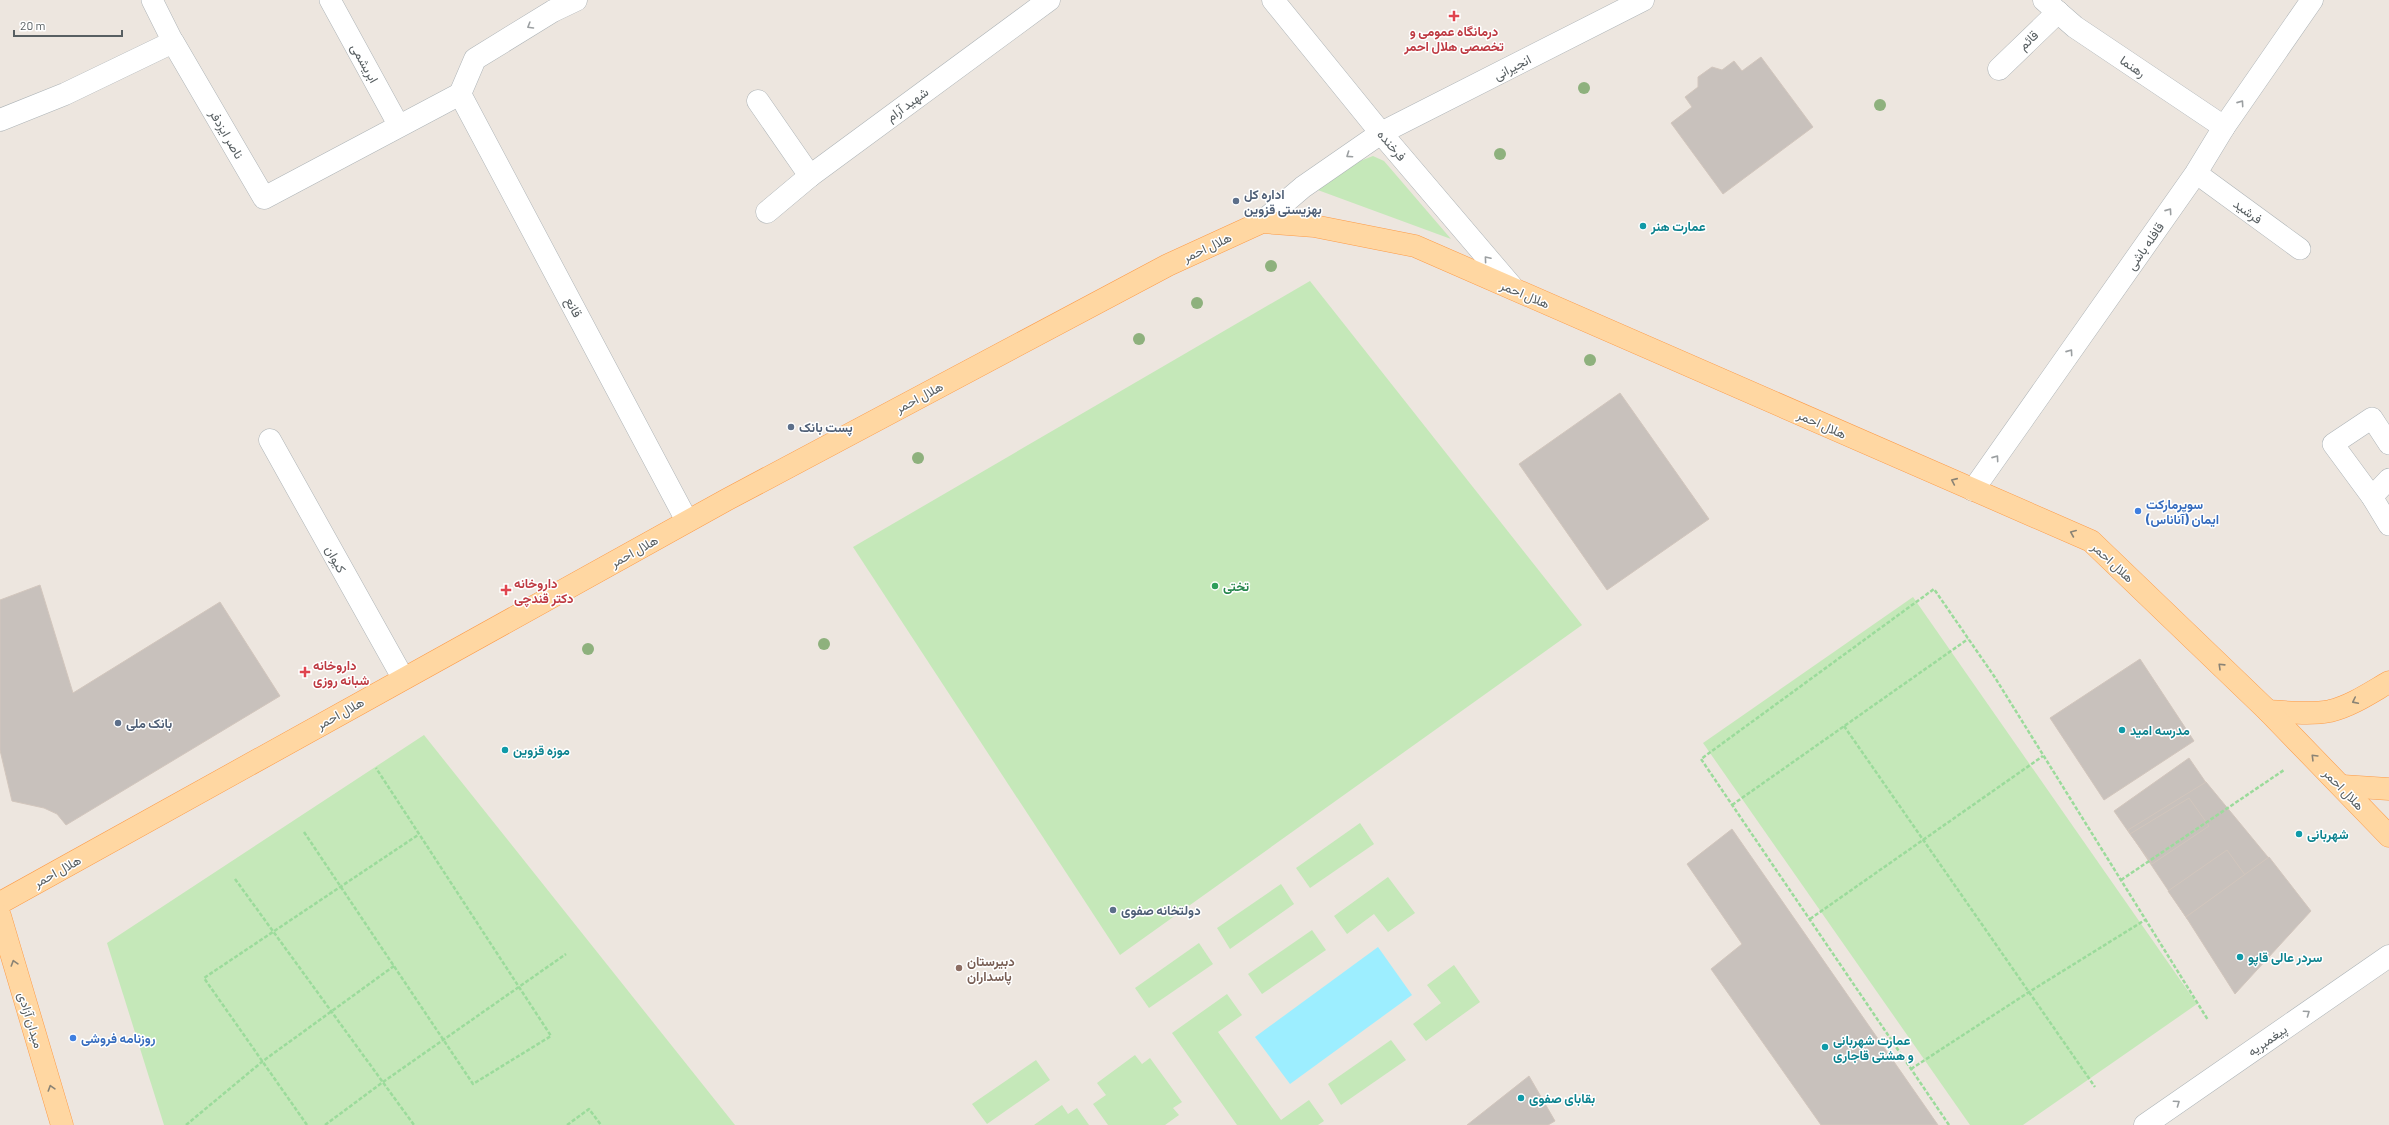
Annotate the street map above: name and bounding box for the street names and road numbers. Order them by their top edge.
street label: قائم [2015,27,2042,54]
street label: ابریشمی [347,40,382,86]
street label: انجیرانی [1491,51,1534,84]
street label: رهنما [2116,52,2149,81]
street label: شهید آرام [883,83,932,125]
street label: ناصر ایزدفر [205,106,248,162]
street label: فرخنده [1373,126,1410,165]
street label: فرشید [2230,195,2266,228]
street label: قافله باشی [2123,219,2168,274]
street label: هلال احمر [1179,229,1234,267]
street label: هلال احمر [1497,276,1552,312]
street label: قانع [560,294,586,321]
street label: هلال احمر [891,378,946,418]
street label: هلال احمر [1794,406,1849,443]
street label: هلال احمر [607,531,661,572]
street label: هلال احمر [2087,538,2137,586]
street label: کیوان [321,543,350,576]
street label: هلال احمر [313,693,367,734]
street label: هلال احمر [2319,764,2368,814]
street label: هلال احمر [30,851,84,892]
street label: میدان آزادی [14,990,47,1050]
street label: پیغمبریه [2244,1021,2291,1061]

